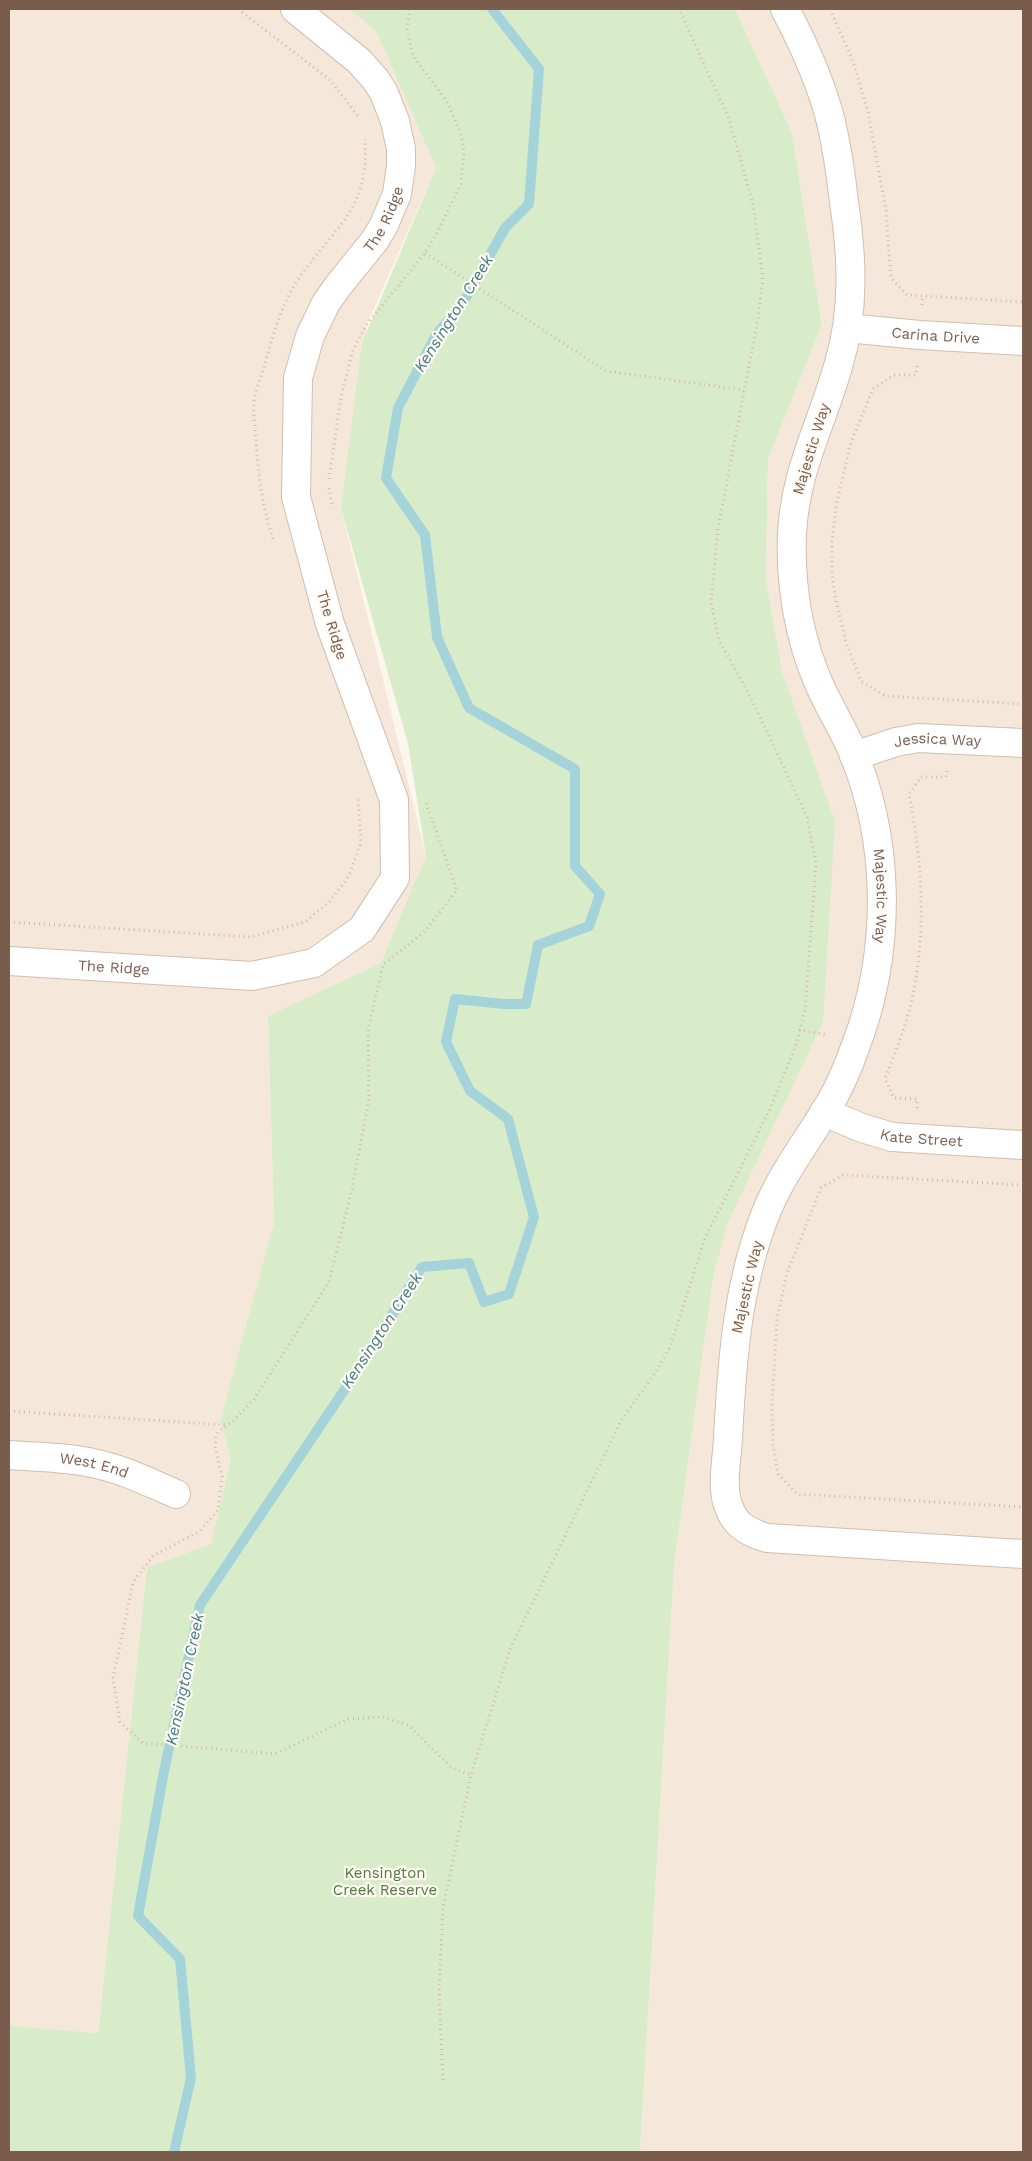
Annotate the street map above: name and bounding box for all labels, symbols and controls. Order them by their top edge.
street label: The Ridge [360,185,407,256]
water label: Kensington Creek [410,250,498,375]
street label: Carina Drive [891,323,981,347]
street label: Majestic Way [789,401,834,497]
street label: The Ridge [313,588,351,662]
street label: Jessica Way [892,729,982,751]
street label: Majestic Way [870,848,891,944]
street label: The Ridge [77,956,150,979]
street label: Kate Street [878,1125,964,1150]
street label: Majestic Way [728,1239,766,1335]
water label: Kensington Creek [337,1268,427,1392]
street label: West End [59,1449,131,1482]
water label: Kensington Creek [161,1610,208,1747]
park label: Kensington Creek Reserve [333,1864,437,1899]

